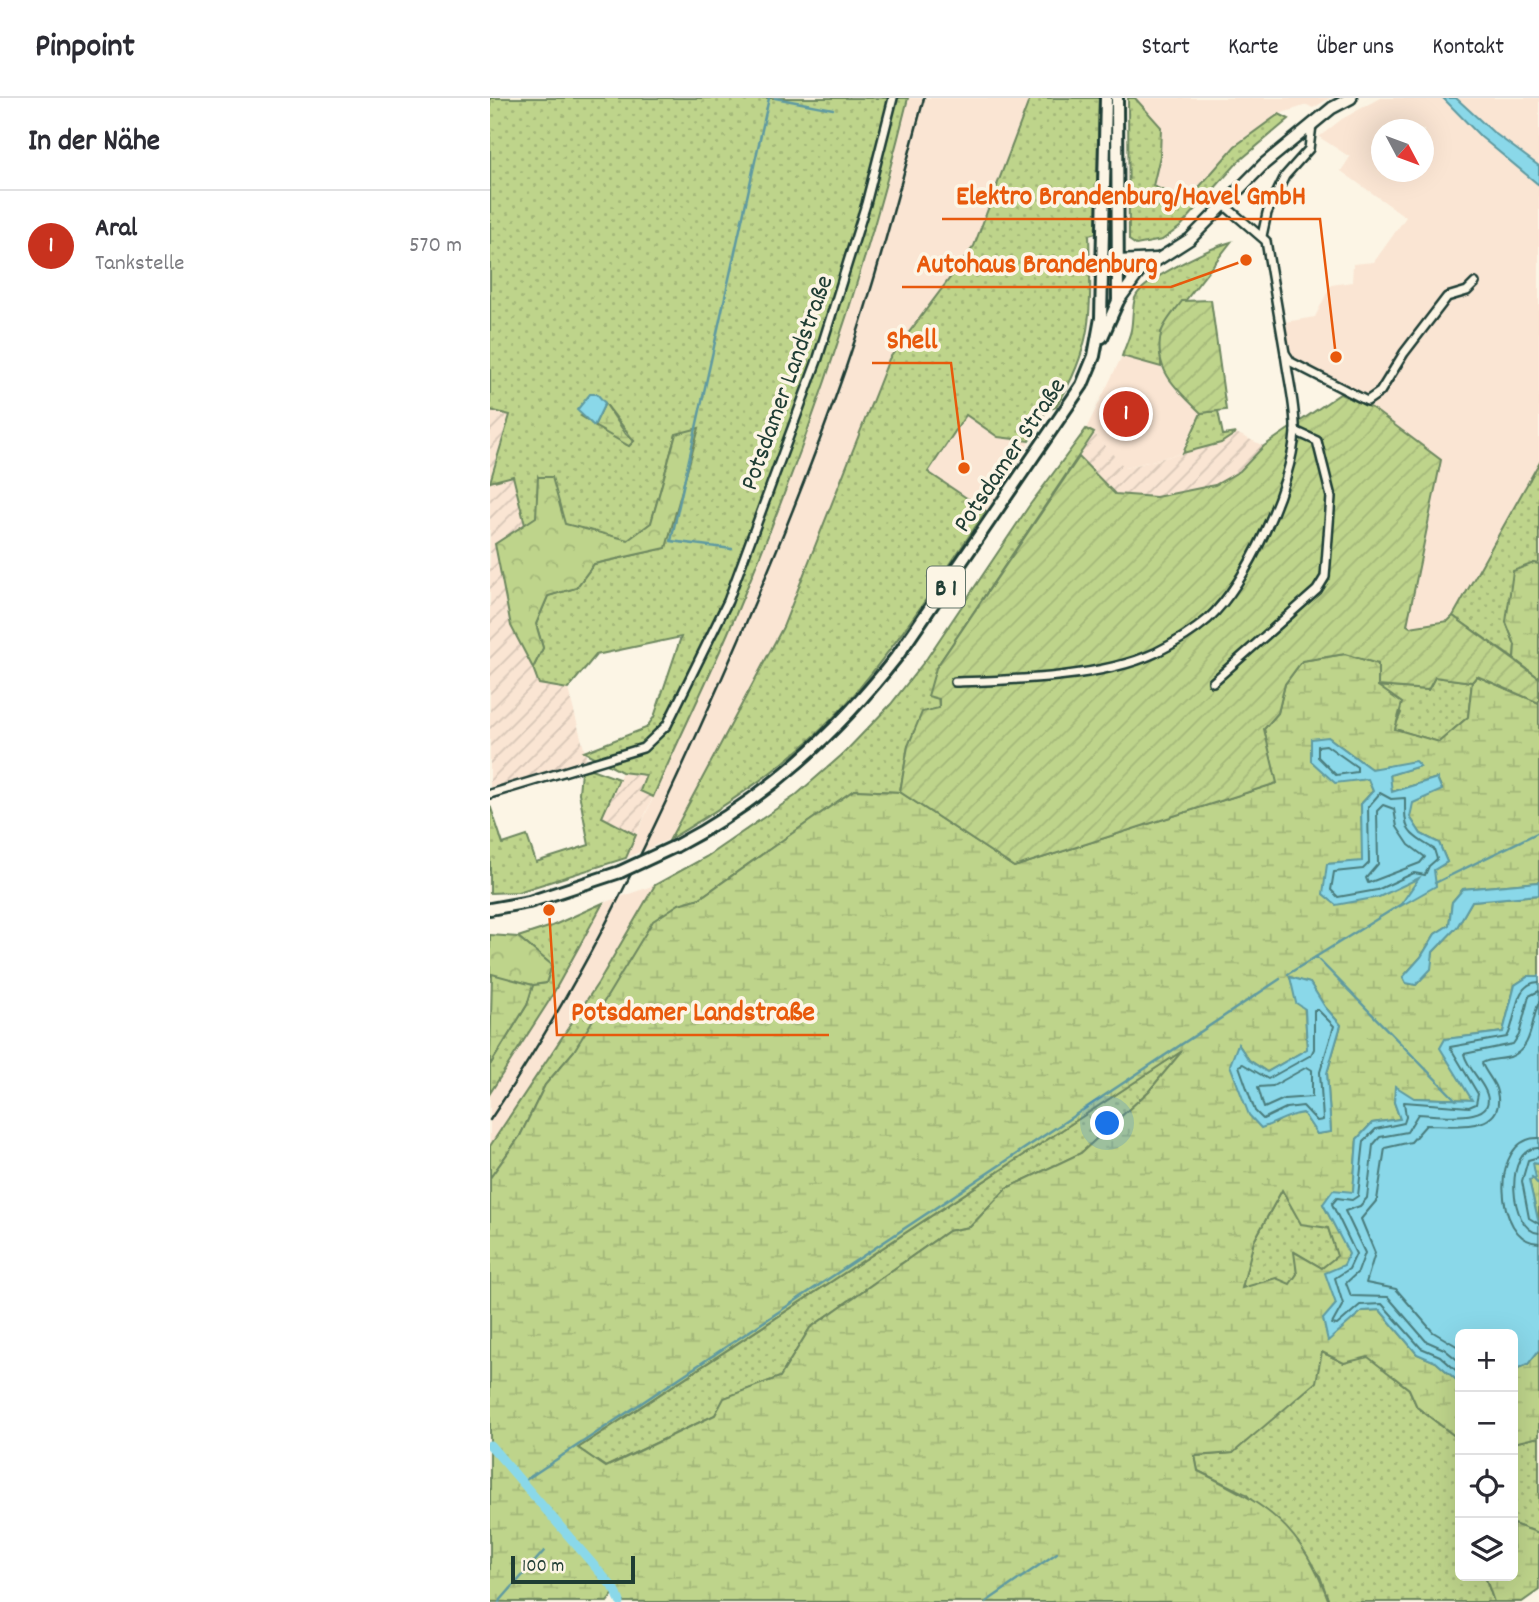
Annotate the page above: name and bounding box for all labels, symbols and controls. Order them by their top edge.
text: Pinpoint [35,25,135,72]
text: Start [1141,31,1190,65]
text: Karte [1228,31,1279,65]
text: Über uns [1317,31,1394,65]
text: Kontakt [1432,31,1504,65]
north arrow [1371,119,1434,182]
text: In der Nähe [28,122,160,165]
callout: Elektro Brandenburg/Havel GmbH [942,170,1320,219]
text: Elektro Brandenburg/Havel GmbH [956,179,1306,219]
text: Aral [95,211,137,248]
text: 1 [48,230,54,263]
text: 570 m [409,230,462,263]
callout: Autohaus Brandenburg [902,238,1171,287]
text: Autohaus Brandenburg [916,247,1158,287]
text: Tankstelle [95,248,184,281]
street label: Potsdamer Landstraße [732,270,844,496]
callout: Shell [872,314,951,363]
text: Shell [887,323,938,363]
street label: Potsdamer Straße [945,371,1077,541]
pin: 1 [1103,388,1149,440]
road number: B 1 [927,566,965,608]
callout: Potsdamer Landstraße [557,986,829,1035]
text: Potsdamer Landstraße [571,995,815,1035]
your location [1090,1106,1124,1140]
map controls [1455,1329,1518,1581]
button: + [1455,1329,1518,1392]
button: − [1455,1392,1518,1455]
button: locate [1455,1455,1518,1518]
button: layers [1455,1518,1518,1581]
scale bar [511,1553,635,1585]
text: 100 m [522,1554,564,1581]

